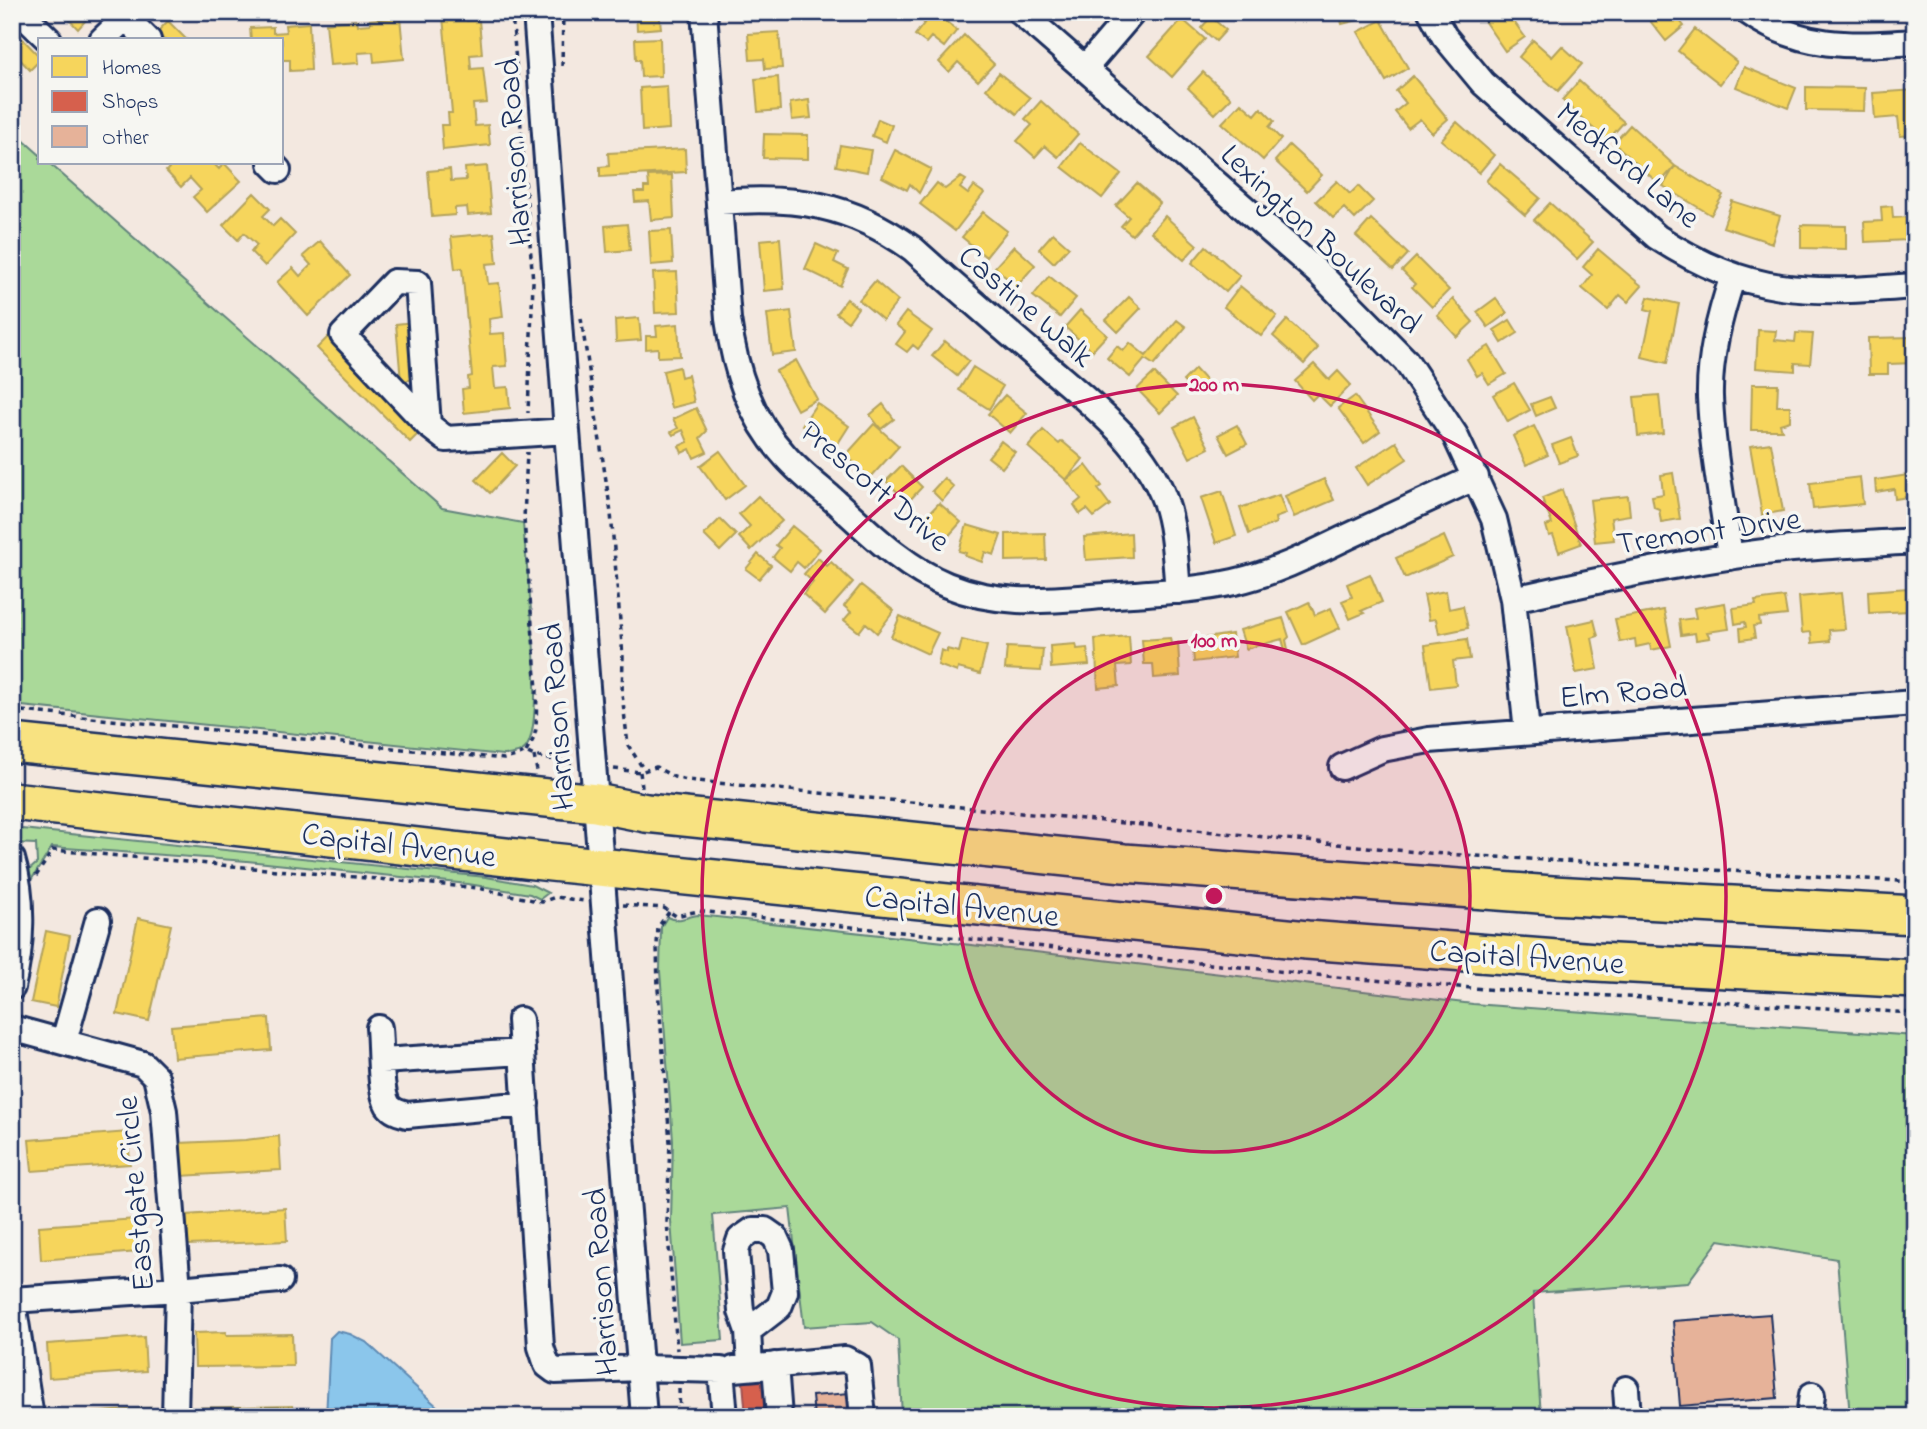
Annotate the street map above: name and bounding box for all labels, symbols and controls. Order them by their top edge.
legend [38,38,284,164]
text: Homes [102,54,162,84]
street label: Harrison Road [486,56,546,247]
text: Shops [102,88,159,118]
street label: Medford Lane [1544,92,1710,242]
text: Other [102,124,149,154]
street label: Lexington Boulevard [1208,134,1431,347]
street label: Castine Walk [946,235,1104,381]
text: 200 m [1188,371,1239,401]
street label: Prescott Drive [788,410,960,565]
street label: Tremont Drive [1613,497,1804,570]
street label: Harrison Road [529,621,589,812]
text: 100 m [1191,627,1237,657]
street label: Elm Road [1558,666,1689,723]
street label: Capital Avenue [299,812,499,883]
street label: Capital Avenue [862,875,1062,942]
centre of rings [1202,884,1226,908]
street label: Capital Avenue [1428,929,1626,990]
street label: Eastgate Circle [105,1094,169,1293]
street label: Harrison Road [573,1186,633,1377]

